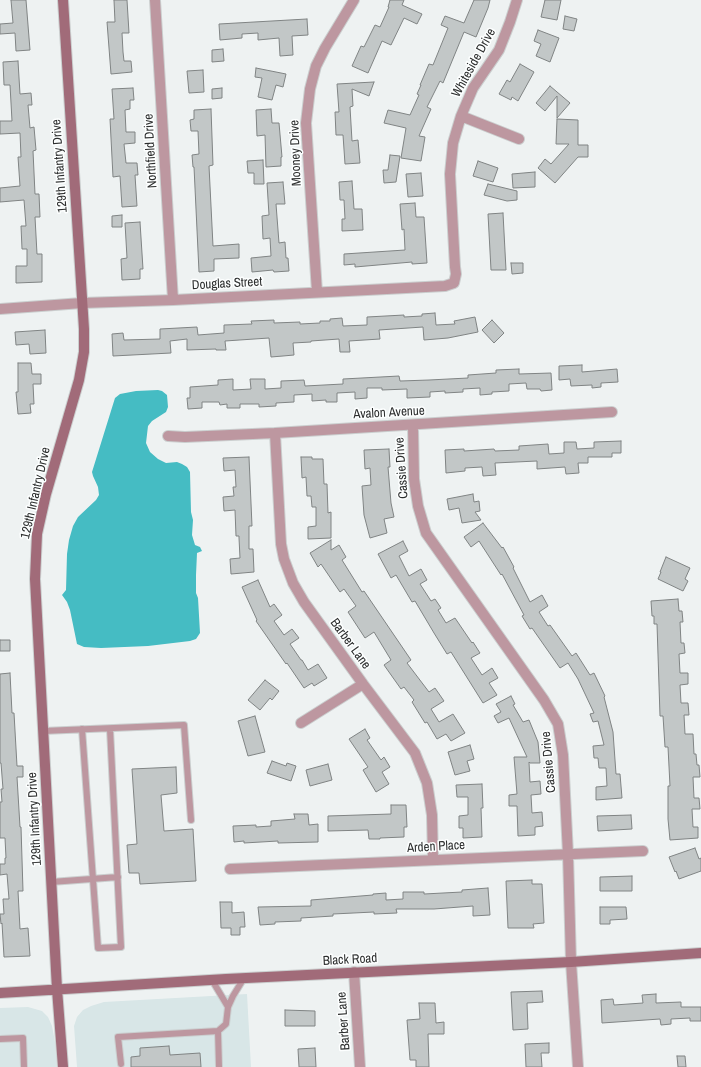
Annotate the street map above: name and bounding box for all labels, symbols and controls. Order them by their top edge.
street label: Whiteside Drive [449,26,499,100]
street label: Northfield Drive [141,113,161,189]
street label: 129th Infantry Drive [49,119,71,213]
street label: Mooney Drive [287,120,305,186]
street label: Douglas Street [191,274,263,294]
street label: Avalon Avenue [353,403,425,423]
street label: Cassie Drive [392,437,412,499]
street label: 129th Infantry Drive [18,446,54,540]
street label: Barber Lane [326,616,374,672]
street label: Cassie Drive [539,731,559,793]
street label: 129th Infantry Drive [25,772,45,866]
street label: Arden Place [407,838,465,856]
street label: Black Road [322,951,378,969]
street label: Barber Lane [334,991,354,1051]

